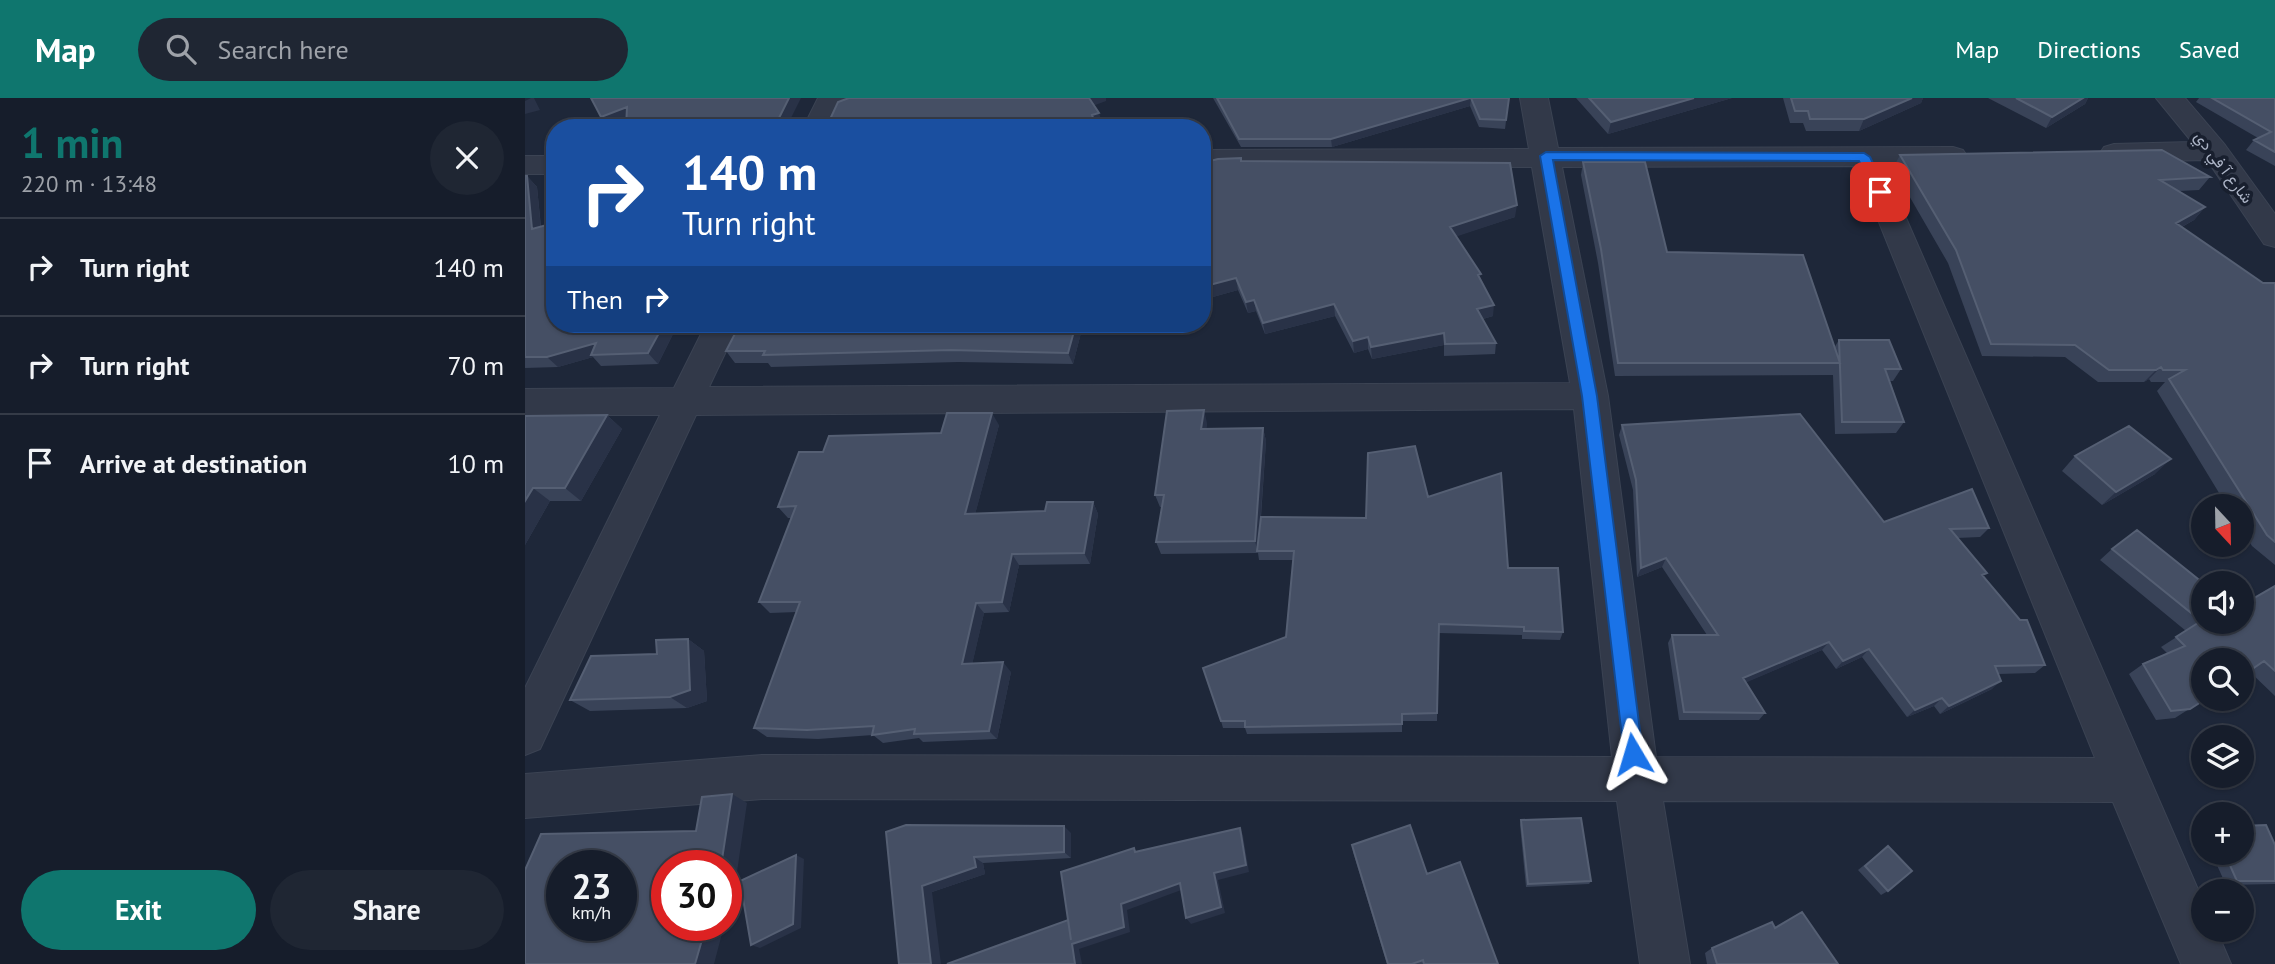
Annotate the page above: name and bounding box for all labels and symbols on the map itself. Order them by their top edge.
street label: شارع آ في دي [2187,127,2258,210]
pin [1850,162,1910,222]
north arrow [2191,494,2254,556]
position arrow [1596,717,1670,791]
speed limit sign: 30 [651,850,742,941]

